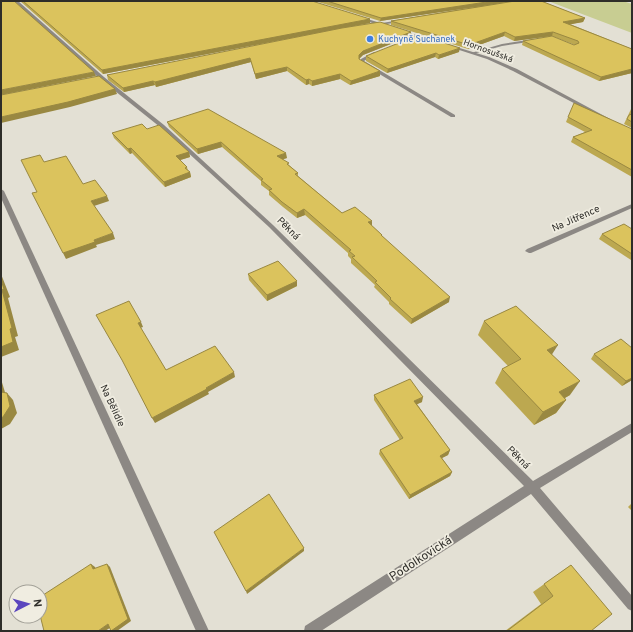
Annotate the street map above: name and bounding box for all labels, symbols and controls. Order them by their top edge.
marker: Kuchyně Suchanek [365,34,375,44]
place label: Kuchyně Suchanek [378,34,455,45]
street label: Hornosušská [462,37,515,65]
street label: Na Jitřence [550,203,602,235]
street label: Pěkná [274,215,302,243]
street label: Na Bělidle [97,383,127,429]
street label: Pěkná [504,444,532,472]
street label: Podolkovická [387,533,455,585]
north arrow [8,584,48,624]
text: N [30,598,44,608]

